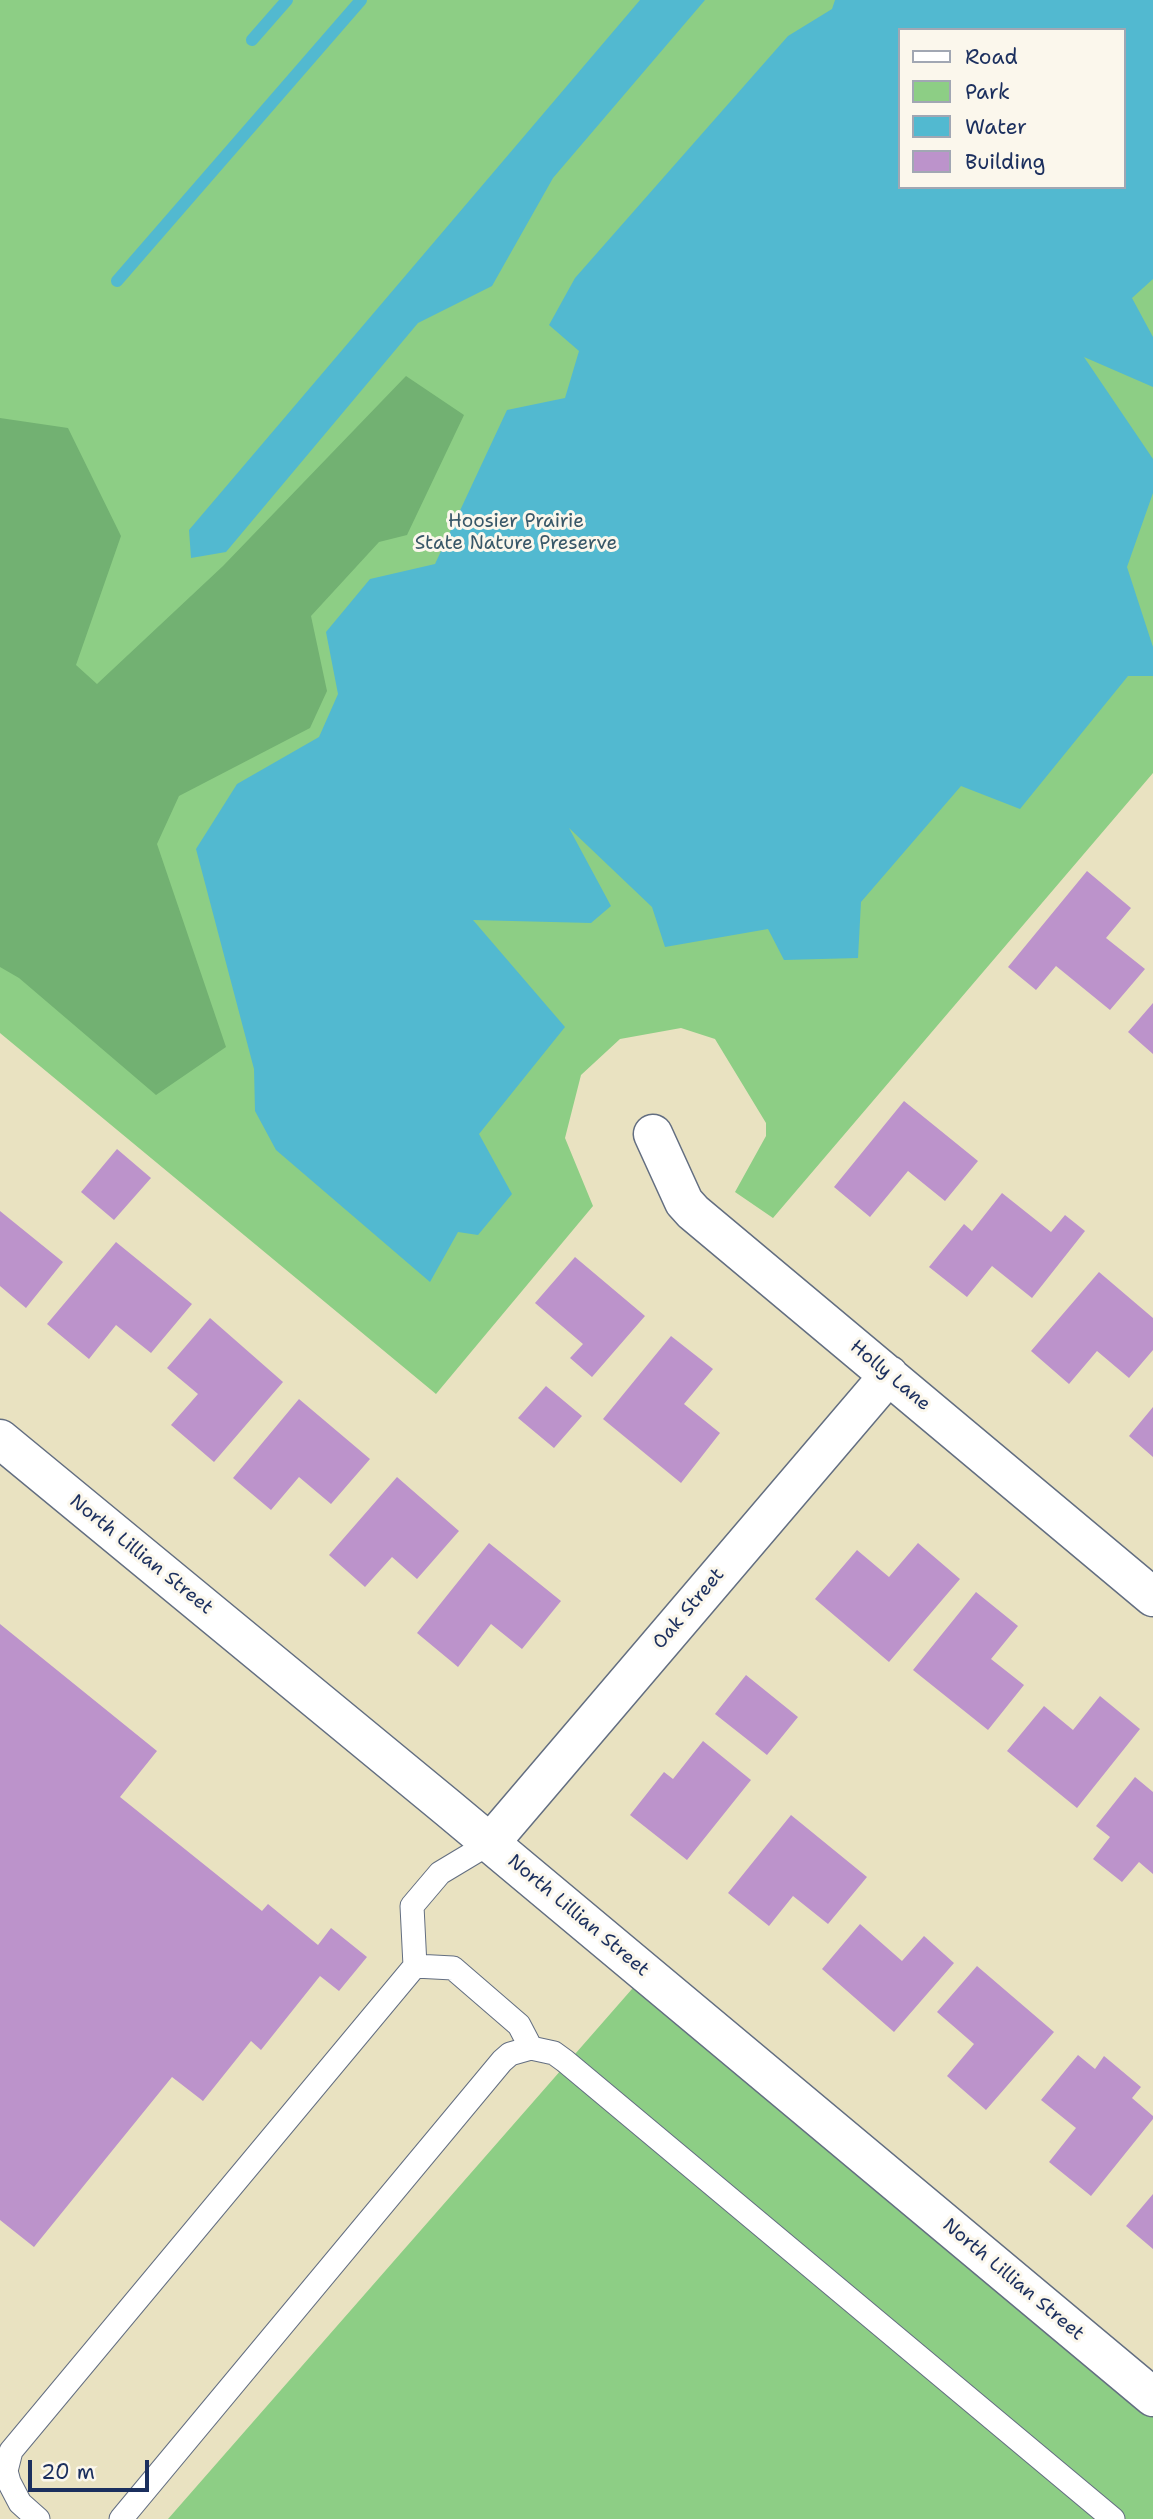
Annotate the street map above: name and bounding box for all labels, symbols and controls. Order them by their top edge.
legend [898,28,1125,189]
text: Road [965,43,1018,71]
text: Park [965,78,1010,106]
text: Water [965,113,1027,141]
text: Building [965,148,1045,176]
park label: Hoosier Prairie State Nature Preserve [415,511,617,555]
street label: Holly Lane [845,1336,935,1416]
street label: North Lillian Street [65,1490,217,1620]
street label: Oak Street [649,1564,729,1654]
street label: North Lillian Street [503,1850,653,1982]
street label: North Lillian Street [938,2214,1088,2346]
scale bar [32,2446,152,2490]
text: 20 m [41,2458,95,2486]

